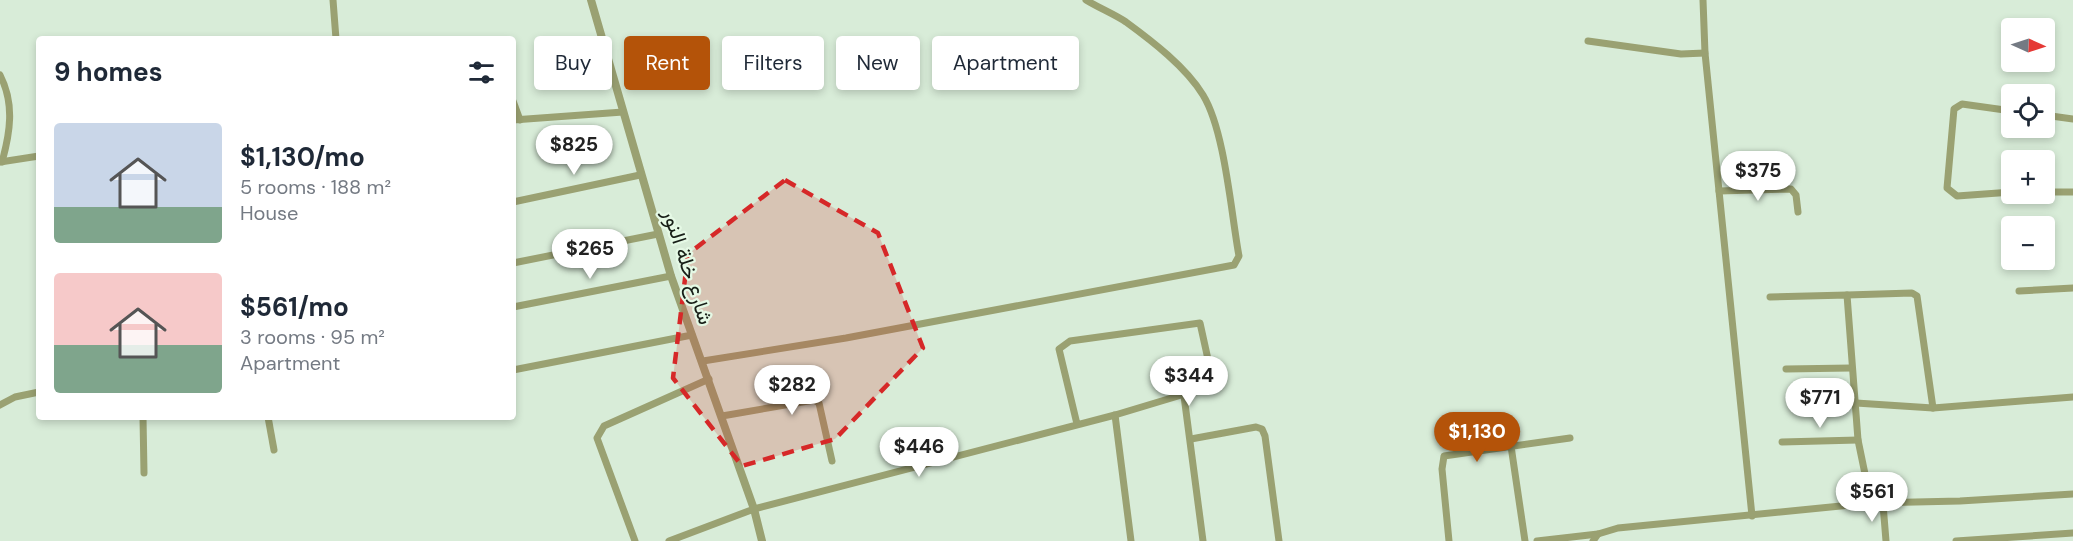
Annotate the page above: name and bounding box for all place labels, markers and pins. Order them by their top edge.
pin: $825 [538,125,610,176]
pin: $375 [1722,151,1794,202]
pin: $265 [554,229,626,280]
pin: $344 [1153,356,1225,407]
pin: $282 [756,365,828,416]
pin: $771 [1784,378,1856,429]
pin: $1,130 [1428,412,1526,463]
pin: $446 [883,427,955,478]
pin: $561 [1836,472,1908,523]

